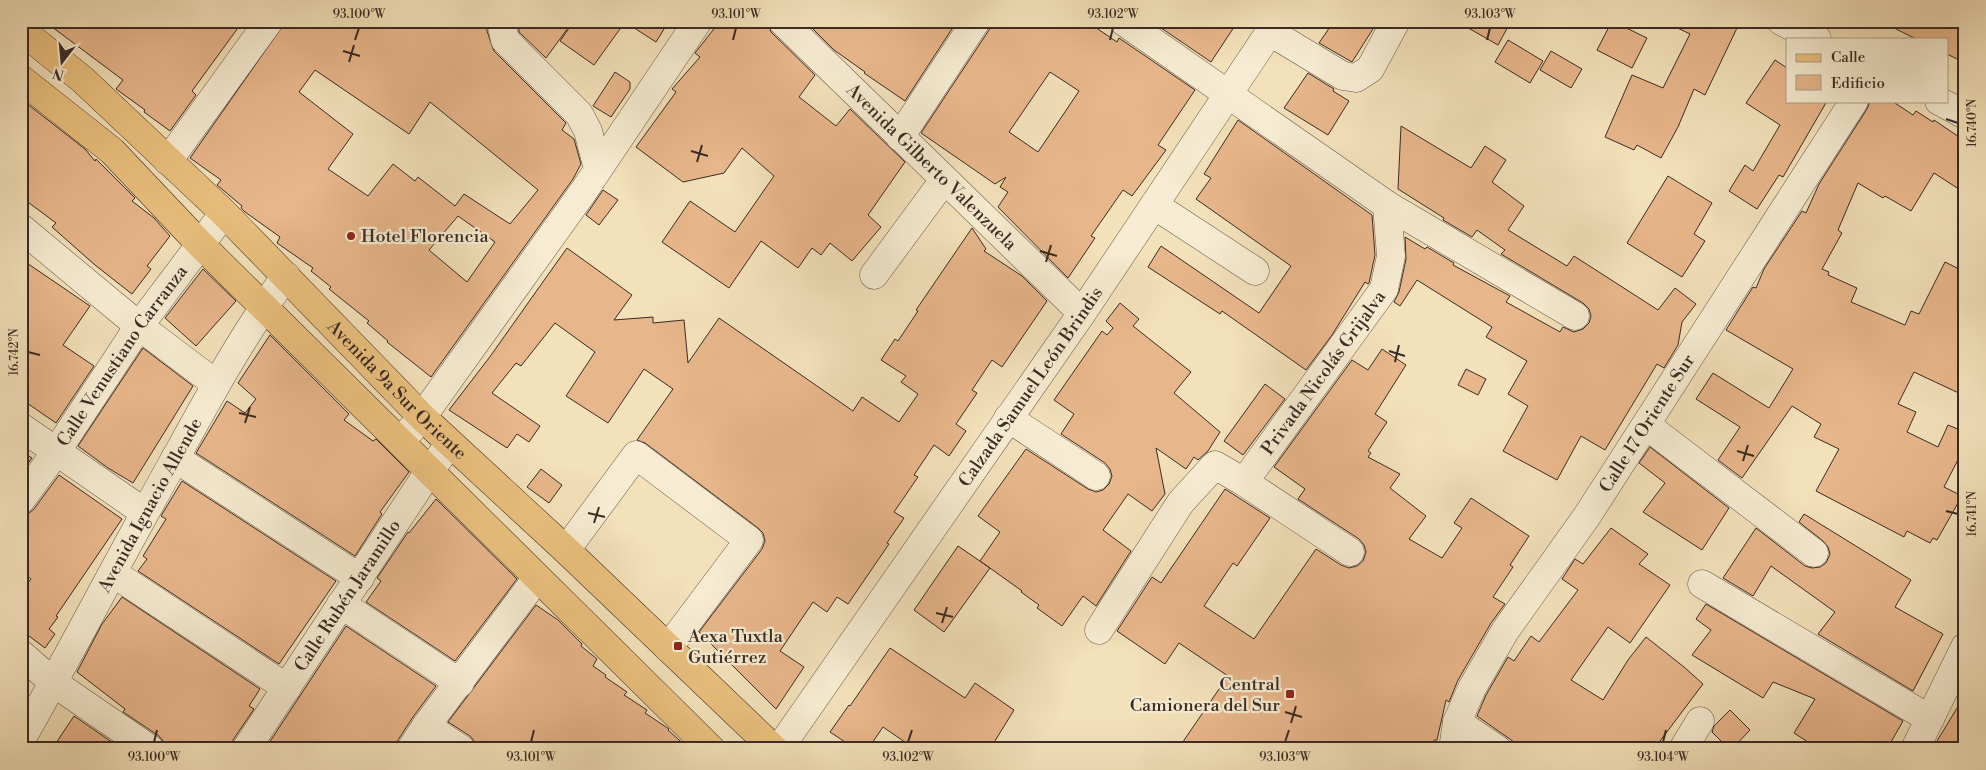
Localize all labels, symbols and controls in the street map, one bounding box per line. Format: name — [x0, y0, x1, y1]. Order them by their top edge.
text: 93.100°W — [333, 7, 386, 22]
text: 93.101°W — [711, 7, 762, 22]
text: 93.102°W — [1087, 7, 1140, 22]
text: 93.103°W — [1464, 7, 1517, 22]
north arrow — [38, 38, 88, 88]
legend — [1786, 38, 1948, 102]
text: Calle — [1831, 48, 1865, 67]
text: N — [51, 63, 66, 84]
text: Edificio — [1831, 74, 1885, 93]
street label: Avenida Gilberto Valenzuela — [841, 78, 1022, 256]
text: 16.740°N — [1965, 99, 1980, 147]
place label: Hotel Florencia — [361, 225, 490, 248]
marker: Hotel Florencia — [345, 230, 357, 242]
street label: Calle Venustiano Carranza — [52, 260, 193, 451]
street label: Calzada Samuel León Brindis — [954, 282, 1108, 492]
street label: Privada Nicolás Grijalva — [1256, 286, 1392, 460]
street label: Avenida 9a Sur Oriente — [322, 315, 472, 465]
text: 16.742°N — [7, 328, 22, 376]
street label: Calle 17 Oriente Sur — [1594, 350, 1700, 497]
street label: Avenida Ignacio Allende — [93, 414, 207, 598]
text: 16.741°N — [1965, 491, 1980, 537]
street label: Calle Rubén Jaramillo — [289, 515, 406, 676]
place label: Aexa Tuxtla Gutiérrez — [687, 625, 784, 669]
marker: Aexa Tuxtla Gutiérrez — [672, 640, 684, 652]
place label: Central Camionera del Sur — [1130, 673, 1281, 717]
marker: Central Camionera del Sur — [1284, 688, 1296, 700]
text: 93.100°W — [128, 750, 181, 765]
text: 93.101°W — [506, 750, 557, 765]
text: 93.102°W — [882, 750, 935, 765]
text: 93.103°W — [1259, 750, 1312, 765]
text: 93.104°W — [1637, 750, 1690, 765]

